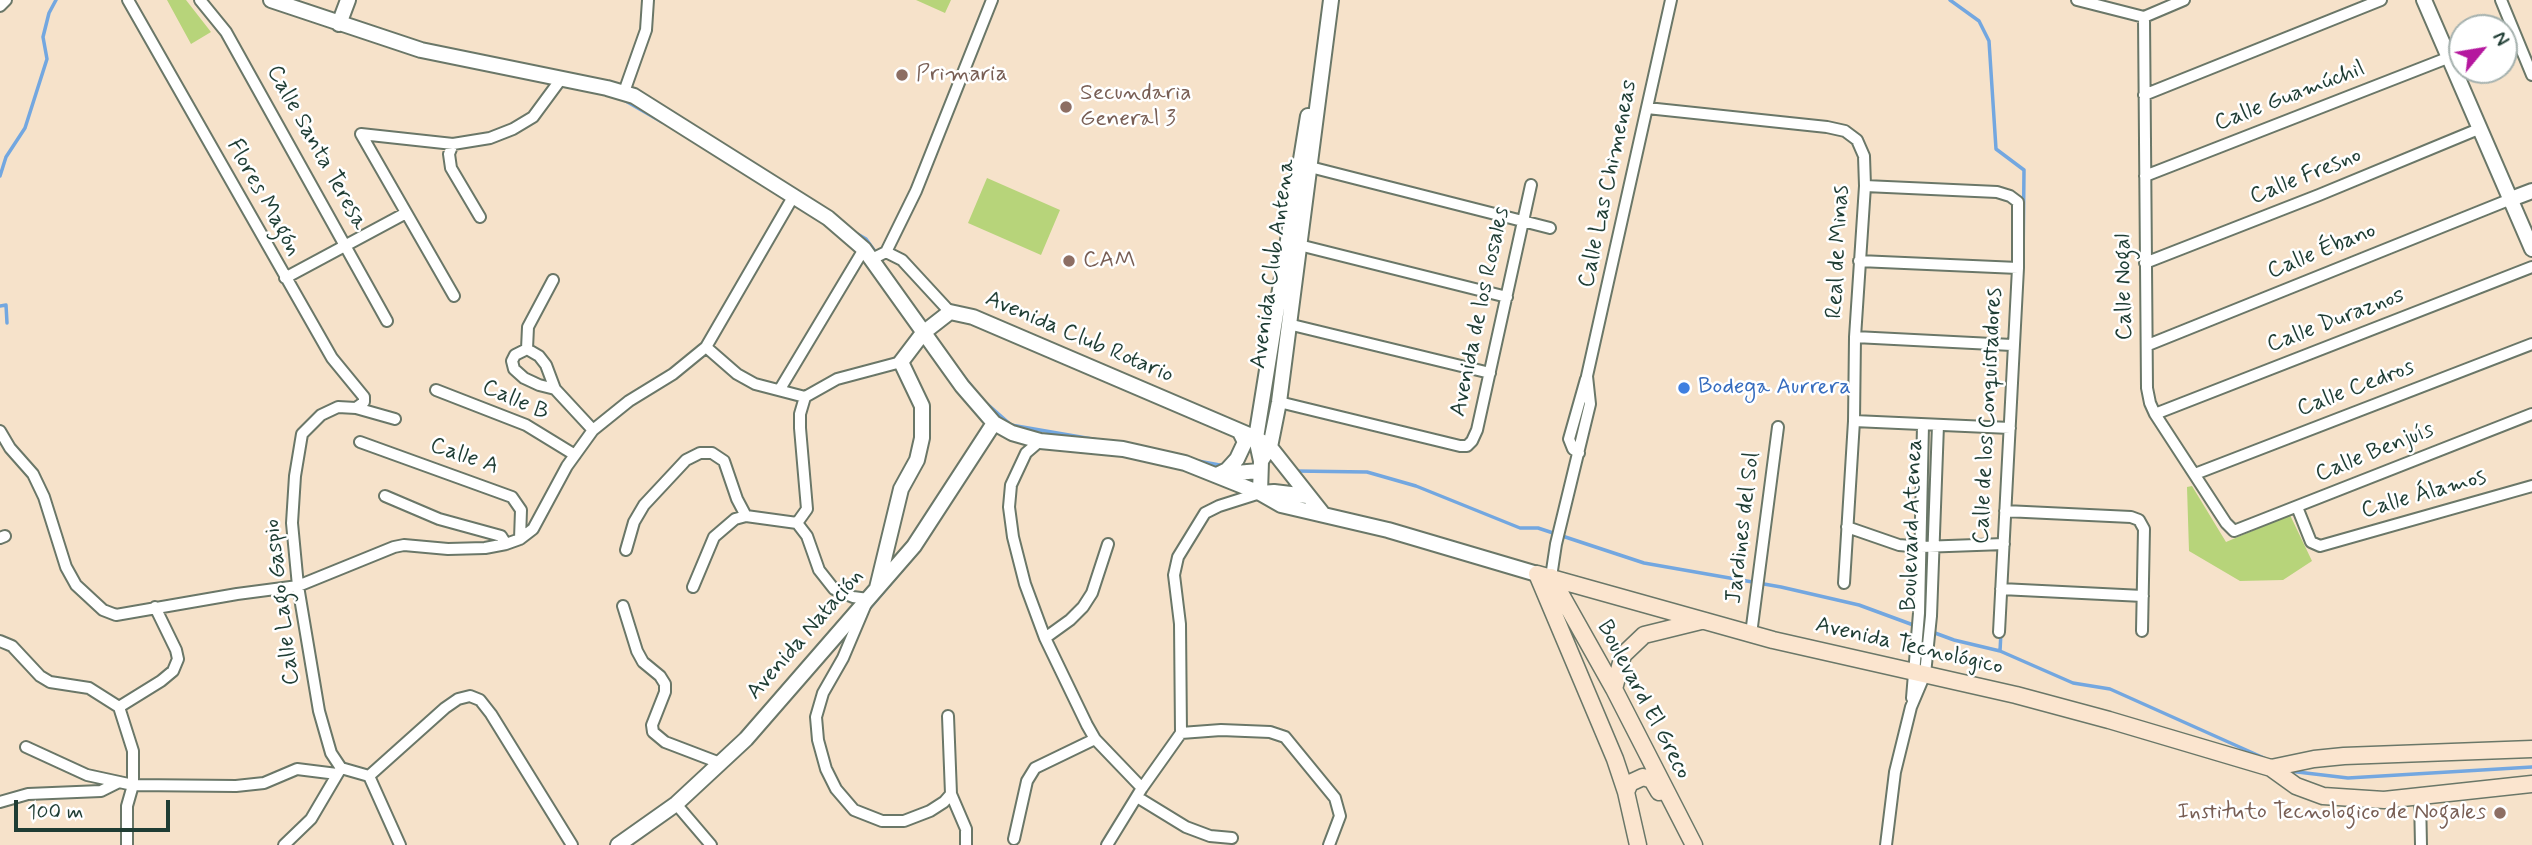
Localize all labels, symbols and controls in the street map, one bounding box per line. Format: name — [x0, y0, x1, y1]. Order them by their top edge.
north arrow — [2448, 14, 2518, 84]
text: N — [2486, 28, 2514, 51]
street label: Calle Guamúchil — [2211, 56, 2369, 138]
street label: Calle Santa Teresa — [259, 61, 373, 235]
place label: Primaria — [916, 61, 1008, 89]
marker: Primaria — [894, 67, 910, 83]
street label: Calle Las Chimeneas — [1574, 78, 1644, 290]
place label: Secundaria General 3 — [1080, 80, 1191, 134]
marker: Secundaria General 3 — [1058, 99, 1074, 115]
street label: Flores Magón — [220, 135, 306, 261]
street label: Calle Fresno — [2246, 142, 2366, 212]
street label: Avenida Club Antena — [1246, 157, 1302, 371]
street label: Real de Minas — [1822, 184, 1856, 320]
street label: Avenida de los Rosales — [1445, 205, 1517, 419]
street label: Calle Ébano — [2264, 218, 2380, 286]
street label: Calle Nogal — [2110, 233, 2140, 341]
place label: CAM — [1083, 247, 1136, 275]
marker: CAM — [1061, 253, 1077, 269]
street label: Calle Duraznos — [2263, 282, 2409, 360]
street label: Avenida Club Rotario — [981, 286, 1177, 390]
street label: Calle de los Conquistadores — [1968, 287, 2010, 545]
street label: Calle Cedros — [2293, 354, 2419, 424]
street label: Calle B — [477, 374, 553, 428]
place label: Bodega Aurrera — [1698, 374, 1851, 402]
marker: Bodega Aurrera — [1676, 380, 1692, 396]
street label: Calle Benjuís — [2312, 417, 2438, 489]
street label: Calle A — [426, 432, 502, 482]
street label: Boulevard Atenea — [1896, 439, 1930, 611]
street label: Jardines del Sol — [1721, 451, 1767, 605]
street label: Calle Álamos — [2358, 464, 2490, 526]
street label: Calle Lago Gaspio — [259, 517, 307, 687]
street label: Avenida Natación — [742, 564, 870, 706]
street label: Avenida Tecnológico — [1812, 612, 2006, 682]
street label: Boulevard El Greco — [1590, 616, 1696, 784]
scale bar — [18, 786, 173, 830]
text: 100 m — [27, 798, 83, 826]
place label: Instituto Tecnologico de Nogales — [2177, 799, 2486, 827]
marker: Instituto Tecnologico de Nogales — [2492, 805, 2508, 821]

